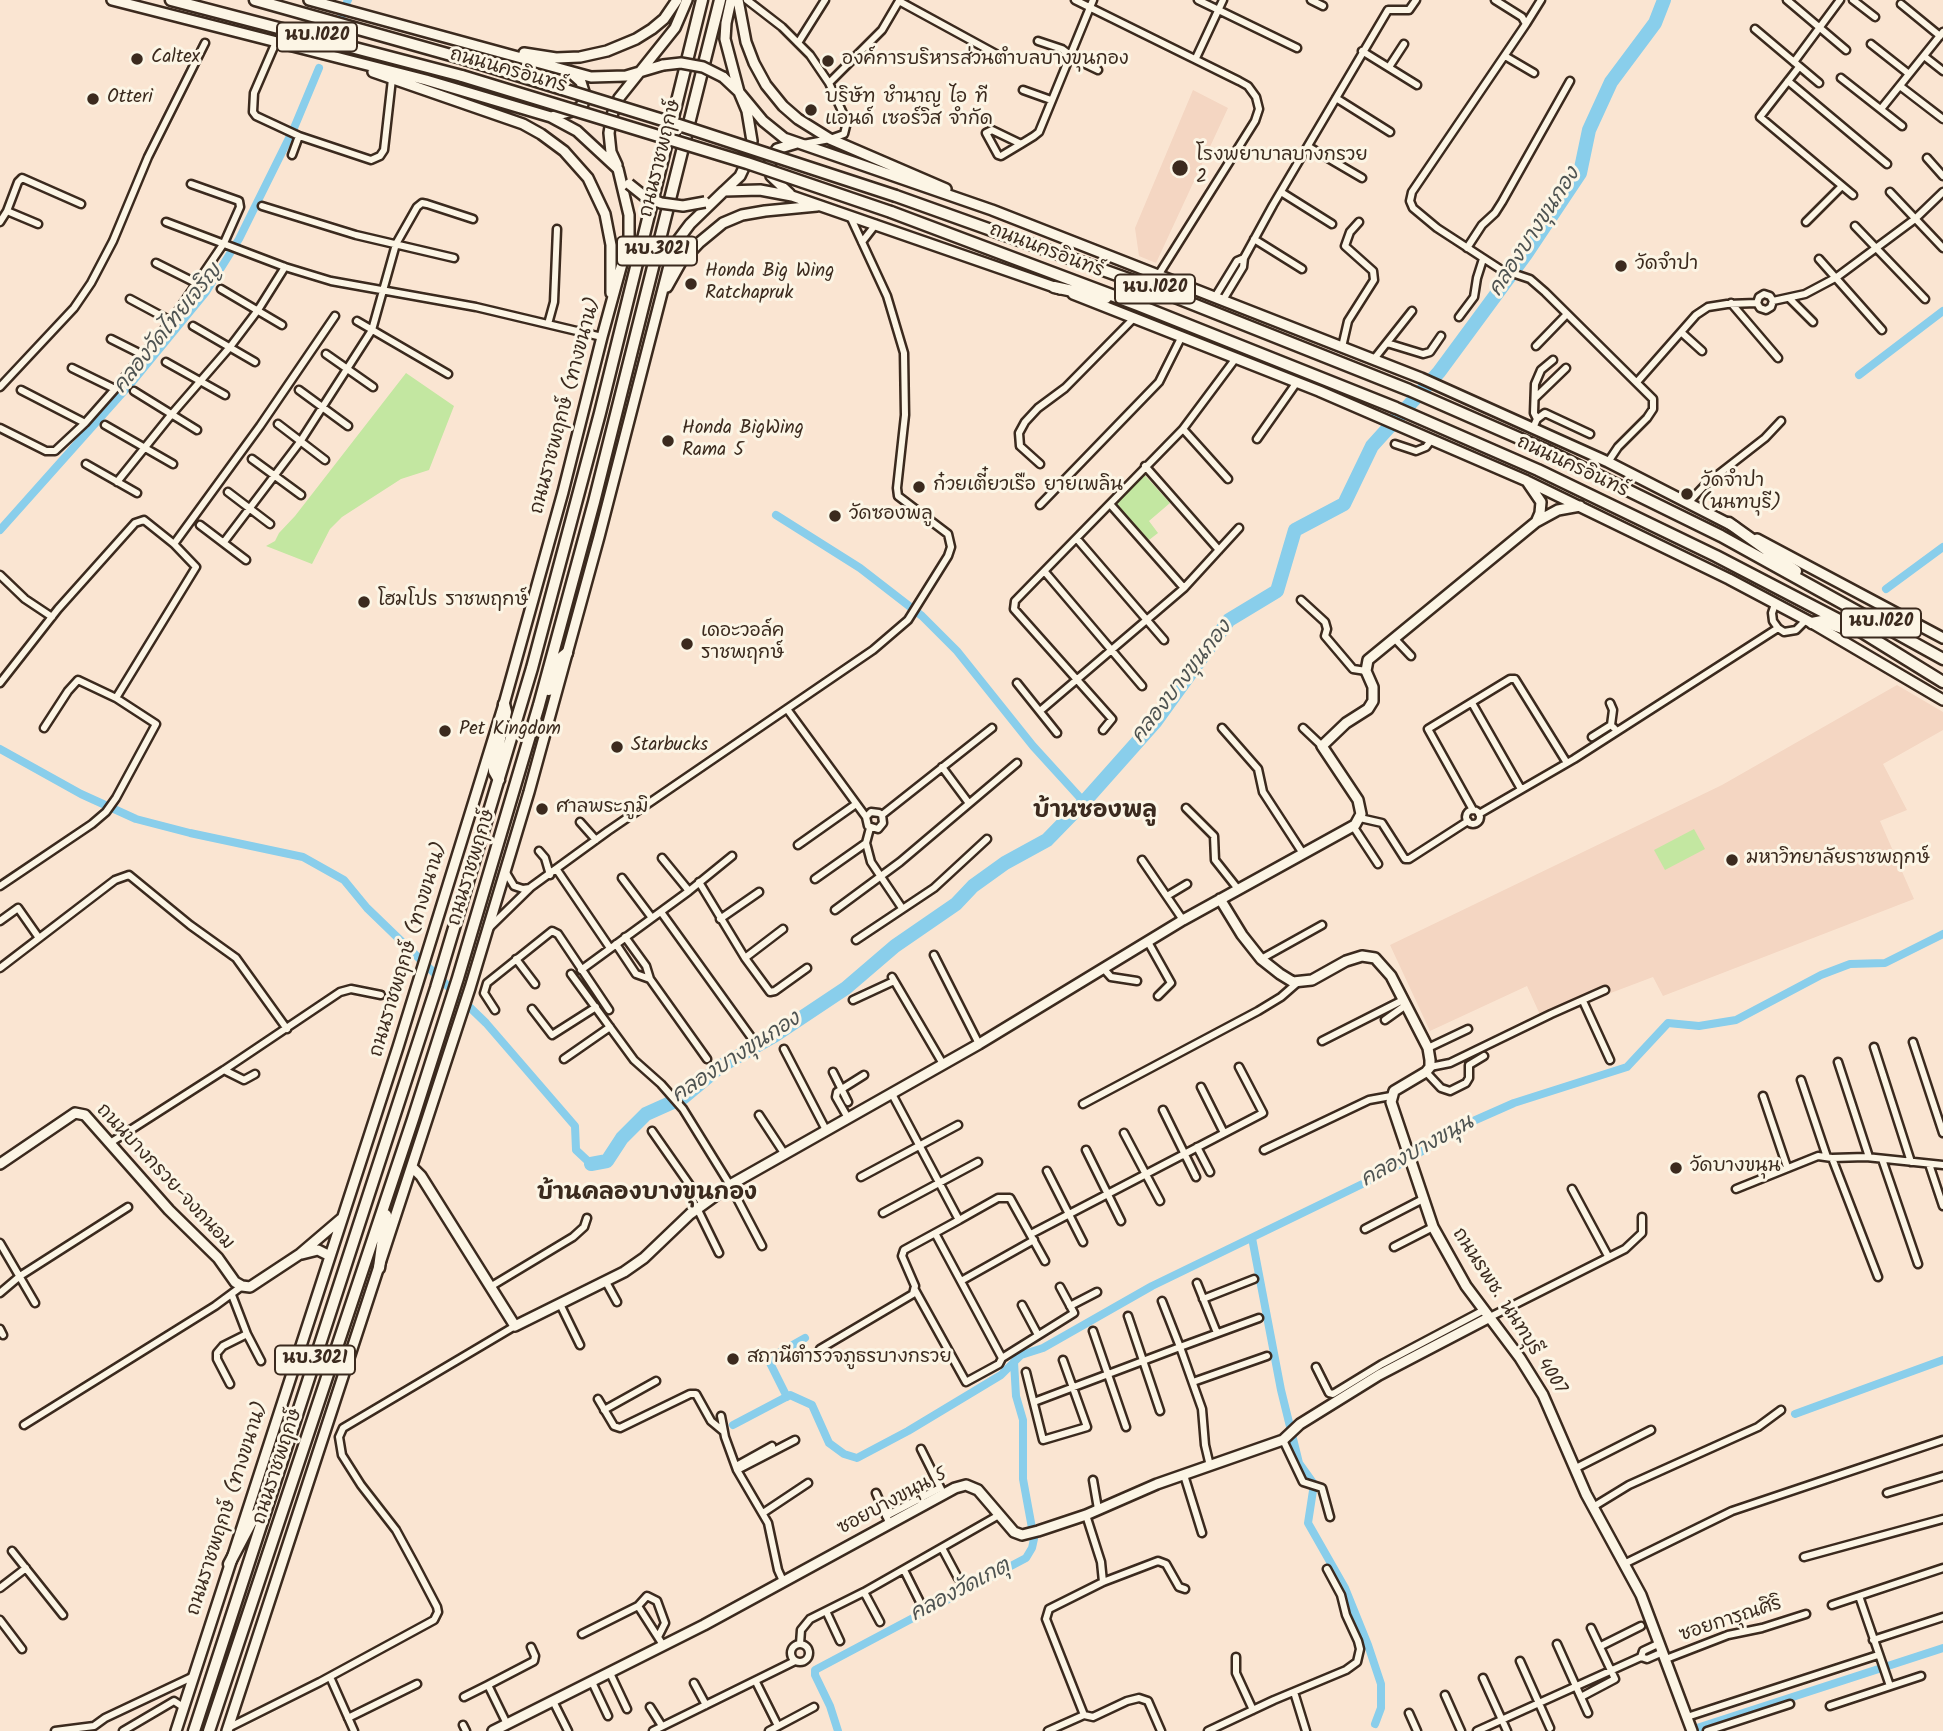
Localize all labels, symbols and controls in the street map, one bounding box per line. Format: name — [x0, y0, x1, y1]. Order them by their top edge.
road number: นบ.1020 — [277, 22, 357, 52]
street label: ถนนนครอินทร์ — [447, 44, 569, 100]
place label: Caltex — [151, 48, 200, 70]
place label: องค์การบริหารส่วนตำบลบางขุนกอง — [842, 50, 1129, 72]
marker: Caltex — [129, 51, 145, 67]
marker: องค์การบริหารส่วนตำบลบางขุนกอง — [820, 53, 836, 69]
place label: Otteri — [107, 88, 153, 110]
place label: บริษัท ชำนาญ ไอ ที แอนด์ เซอร์วิส จำกัด — [825, 88, 993, 132]
marker: Otteri — [85, 91, 101, 107]
street label: ถนนราชพฤกษ์ — [636, 98, 688, 220]
marker: บริษัท ชำนาญ ไอ ที แอนด์ เซอร์วิส จำกัด — [803, 102, 819, 118]
place label: โรงพยาบาลบางกรวย 2 — [1196, 146, 1368, 190]
marker: โรงพยาบาลบางกรวย 2 — [1170, 158, 1190, 178]
water label: คลองบางขุนกอง — [1485, 164, 1587, 302]
street label: ถนนนครอินทร์ — [985, 220, 1107, 284]
road number: นบ.3021 — [617, 236, 697, 265]
place label: วัดจําปา — [1635, 255, 1698, 277]
marker: วัดจําปา — [1613, 258, 1629, 274]
water label: คลองวัดไทยเจริญ — [109, 261, 229, 399]
place label: Honda Big Wing Ratchapruk — [705, 262, 834, 306]
road number: นบ.1020 — [1115, 274, 1195, 304]
marker: Honda Big Wing Ratchapruk — [683, 276, 699, 292]
street label: ถนนราชพฤกษ์ (ทางขนาน) — [527, 295, 607, 517]
place label: Honda BigWing Rama 5 — [682, 419, 804, 463]
street label: ถนนนครอินทร์ — [1512, 432, 1632, 504]
marker: Honda BigWing Rama 5 — [660, 433, 676, 449]
place label: วัดจำปา (นนทบุรี) — [1701, 472, 1781, 516]
place label: ก๋วยเตี๋ยวเรือ ยายเพลิน — [933, 476, 1123, 498]
marker: ก๋วยเตี๋ยวเรือ ยายเพลิน — [911, 479, 927, 495]
marker: วัดจำปา (นนทบุรี) — [1679, 486, 1695, 502]
place label: วัดซองพลู — [849, 505, 933, 527]
marker: วัดซองพลู — [827, 508, 843, 524]
place label: โฮมโปร ราชพฤกษ์ — [378, 591, 528, 613]
marker: โฮมโปร ราชพฤกษ์ — [356, 594, 372, 610]
road number: นบ.1020 — [1841, 608, 1921, 638]
water label: คลองบางขุนกอง — [1127, 617, 1239, 749]
place label: เดอะวอล์ค ราชพฤกษ์ — [701, 622, 784, 666]
marker: เดอะวอล์ค ราชพฤกษ์ — [679, 636, 695, 652]
place label: Pet Kingdom — [459, 720, 561, 742]
marker: Pet Kingdom — [437, 723, 453, 739]
place label: Starbucks — [631, 736, 708, 758]
marker: Starbucks — [609, 739, 625, 755]
place label: ศาลพระภูมิ — [556, 798, 648, 820]
district label: บ้านซองพลู — [1033, 799, 1157, 827]
marker: ศาลพระภูมิ — [534, 801, 550, 817]
street label: ถนนราชพฤกษ์ — [445, 807, 501, 929]
street label: ถนนราชพฤกษ์ (ทางขนาน) — [366, 840, 454, 1060]
place label: มหาวิทยาลัยราชพฤกษ์ — [1746, 849, 1930, 871]
marker: มหาวิทยาลัยราชพฤกษ์ — [1724, 852, 1740, 868]
water label: คลองบางขุนกอง — [668, 1008, 806, 1110]
street label: ถนนบางกรวย-จงถนอม — [90, 1100, 238, 1256]
water label: คลองบางขนุน — [1357, 1112, 1479, 1194]
place label: วัดบางขนุน — [1690, 1157, 1781, 1179]
marker: วัดบางขนุน — [1668, 1160, 1684, 1176]
district label: บ้านคลองบางขุนกอง — [537, 1181, 757, 1209]
street label: ถนนรพช. นนทบุรี 4007 — [1446, 1225, 1570, 1399]
road number: นบ.3021 — [275, 1345, 355, 1374]
place label: สถานีตำรวจภูธรบางกรวย — [747, 1348, 952, 1370]
marker: สถานีตำรวจภูธรบางกรวย — [725, 1351, 741, 1367]
street label: ถนนราชพฤกษ์ (ทางขนาน) — [184, 1399, 274, 1619]
street label: ถนนราชพฤกษ์ — [250, 1406, 308, 1528]
street label: ซอยบางขนุน 5 — [834, 1465, 952, 1541]
water label: คลองวัดเกตุ — [907, 1555, 1015, 1629]
street label: ซอยการุณศิริ — [1677, 1594, 1785, 1648]

